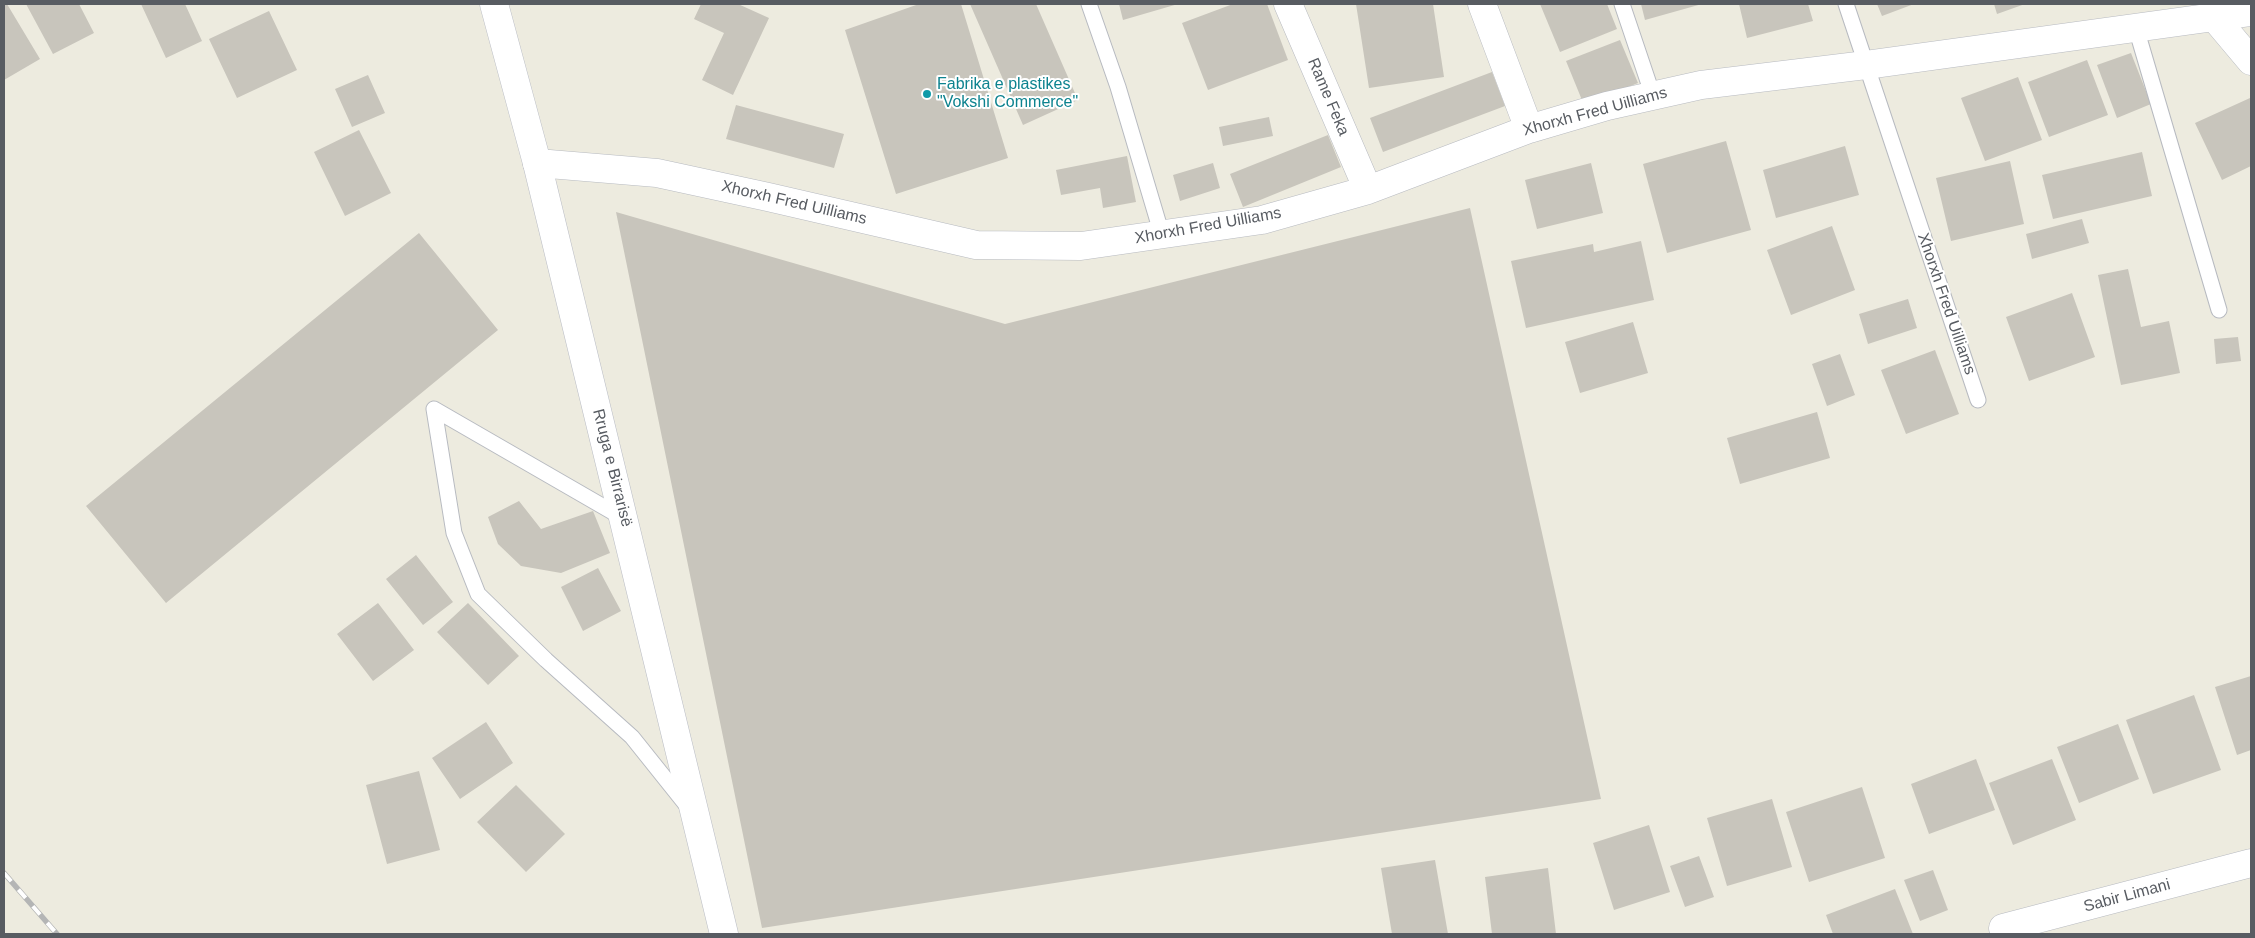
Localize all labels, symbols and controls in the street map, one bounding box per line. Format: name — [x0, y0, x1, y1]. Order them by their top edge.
street label: Rame Feka — [1303, 55, 1353, 139]
place label: Fabrika e plastikes "Vokshi Commerce" — [937, 75, 1078, 113]
street label: Xhorxh Fred Uilliams — [1521, 84, 1669, 140]
marker: Fabrika e plastikes "Vokshi Commerce" — [921, 88, 933, 100]
street label: Xhorxh Fred Uilliams — [720, 177, 868, 229]
street label: Xhorxh Fred Uilliams — [1133, 204, 1283, 248]
street label: Xhorxh Fred Uilliams — [1913, 231, 1979, 377]
street label: Rruga e Birrarisë — [588, 407, 636, 529]
street label: Sabir Limani — [2082, 875, 2172, 917]

